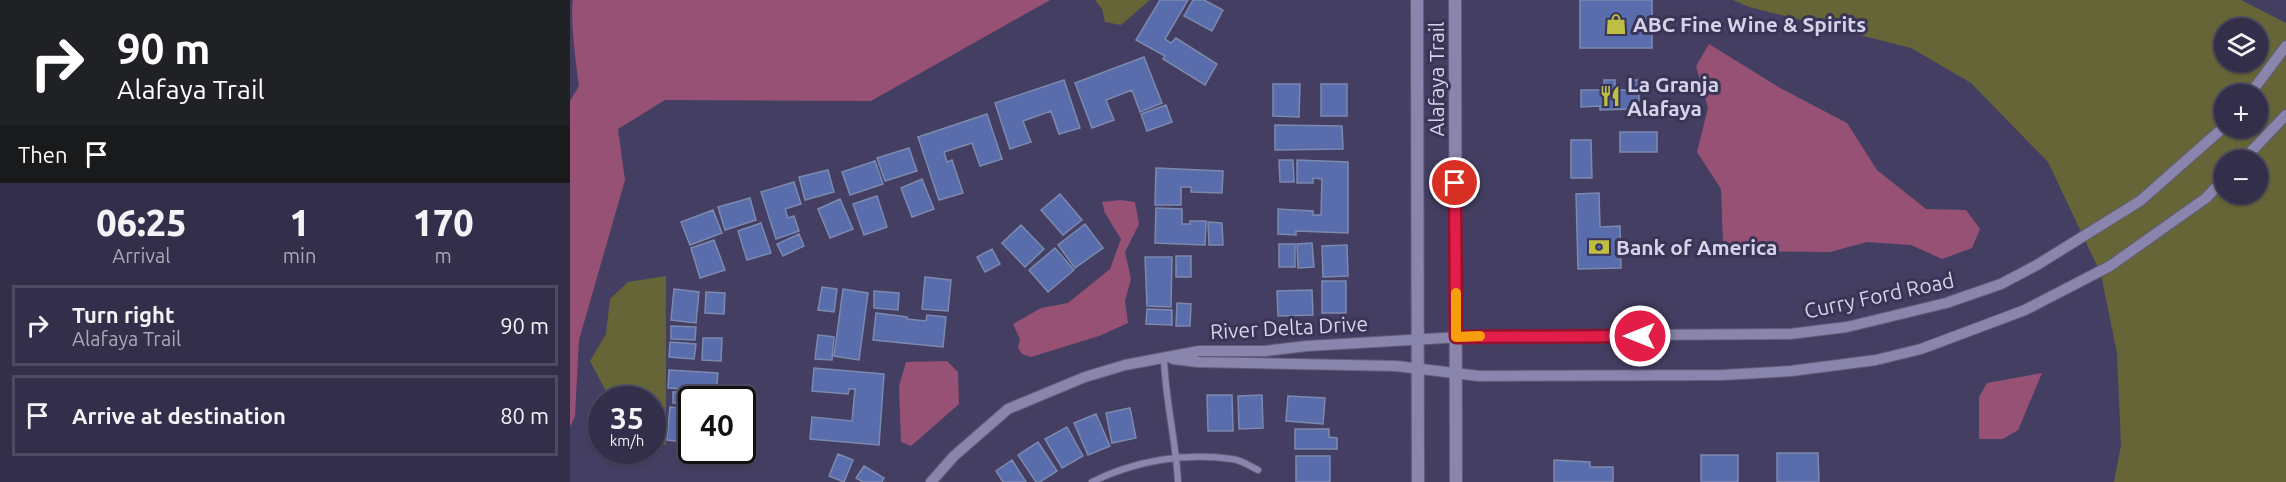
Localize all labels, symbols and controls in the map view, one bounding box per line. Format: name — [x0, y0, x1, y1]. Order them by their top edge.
shop icon: ABC Fine Wine & Spirits — [1604, 12, 1628, 36]
place label: ABC Fine Wine & Spirits — [1633, 12, 1866, 36]
map controls — [2214, 18, 2268, 204]
button: layers — [2214, 18, 2268, 72]
street label: Alafaya Trail — [1424, 22, 1448, 136]
icon: right — [18, 24, 96, 102]
text: 90 m — [117, 25, 211, 72]
place label: La Granja Alafaya — [1627, 72, 1719, 120]
text: Alafaya Trail — [117, 74, 265, 104]
restaurant icon: La Granja Alafaya — [1598, 84, 1622, 108]
button: + — [2214, 84, 2268, 138]
icon: arrive — [80, 138, 113, 171]
text: Then — [18, 142, 68, 167]
button: − — [2214, 150, 2268, 204]
pin — [1429, 157, 1480, 208]
icon: arrive — [1438, 166, 1471, 199]
text: 06:25 — [96, 202, 186, 243]
text: 1 — [289, 202, 310, 243]
text: 170 — [413, 202, 474, 243]
bank icon: Bank of America — [1587, 235, 1611, 259]
place label: Bank of America — [1616, 235, 1777, 259]
text: Arrival — [112, 244, 171, 267]
text: min — [283, 244, 316, 267]
text: m — [435, 244, 452, 267]
street label: Curry Ford Road — [1802, 267, 1956, 323]
text: Turn right — [72, 302, 174, 327]
position arrow — [1608, 304, 1672, 368]
icon: right — [21, 309, 54, 342]
street label: River Delta Drive — [1209, 311, 1369, 343]
text: 90 m — [500, 313, 549, 338]
text: Alafaya Trail — [72, 327, 181, 350]
speed limit sign: 40 — [678, 386, 756, 464]
icon: arrive — [21, 399, 54, 432]
text: 35 — [610, 401, 644, 435]
text: Arrive at destination — [72, 403, 286, 428]
text: 80 m — [500, 403, 549, 428]
text: km/h — [610, 432, 644, 449]

